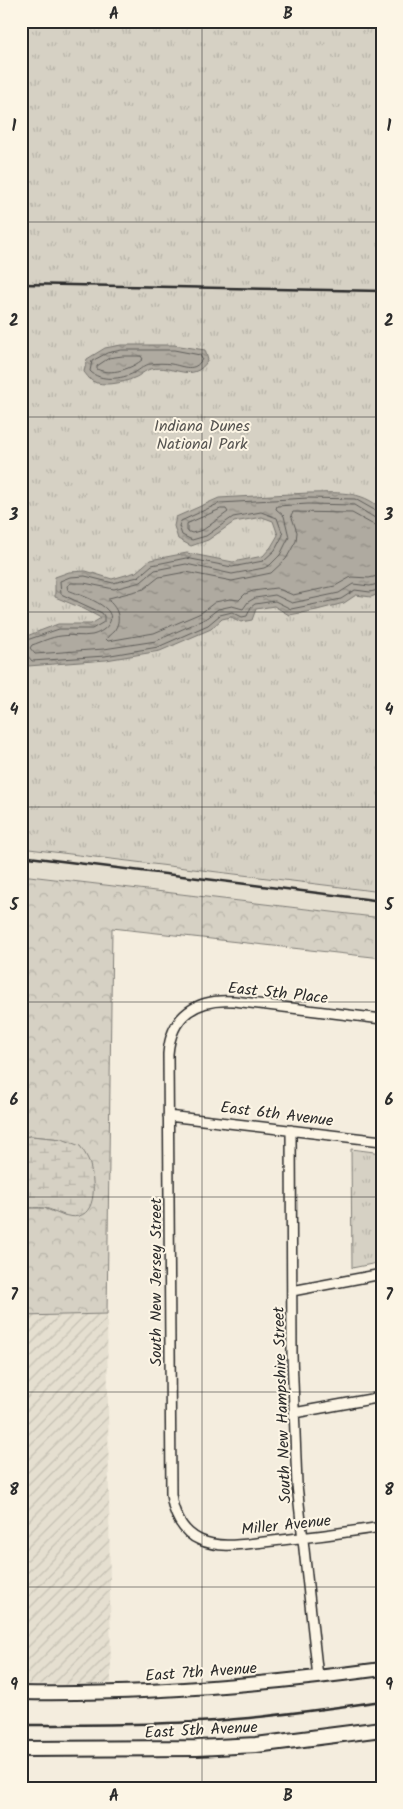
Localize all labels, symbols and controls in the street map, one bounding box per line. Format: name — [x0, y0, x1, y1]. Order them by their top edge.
text: A — [109, 2, 119, 27]
text: B — [283, 2, 293, 27]
text: 1 — [12, 114, 17, 139]
text: 1 — [387, 114, 392, 139]
text: 2 — [9, 309, 19, 334]
text: 2 — [384, 309, 394, 334]
park label: Indiana Dunes National Park — [154, 414, 250, 457]
text: 3 — [9, 503, 19, 528]
text: 3 — [384, 503, 394, 528]
text: 4 — [10, 698, 19, 723]
text: 4 — [385, 698, 394, 723]
text: 5 — [9, 893, 20, 918]
text: 5 — [384, 893, 395, 918]
street label: East 5th Place — [227, 976, 329, 1011]
text: 6 — [10, 1088, 19, 1113]
text: 6 — [385, 1088, 394, 1113]
street label: East 6th Avenue — [219, 1095, 335, 1134]
street label: South New Jersey Street — [144, 1197, 169, 1366]
text: 7 — [10, 1283, 18, 1308]
text: 7 — [385, 1283, 393, 1308]
street label: South New Hampshire Street — [267, 1305, 298, 1504]
text: 8 — [9, 1478, 19, 1503]
text: 8 — [384, 1478, 394, 1503]
street label: Miller Avenue — [240, 1508, 332, 1543]
street label: East 7th Avenue — [144, 1656, 258, 1689]
text: 9 — [10, 1673, 18, 1698]
text: 9 — [385, 1673, 393, 1698]
street label: East 5th Avenue — [144, 1715, 258, 1746]
text: A — [109, 1784, 119, 1809]
text: B — [283, 1784, 293, 1809]

